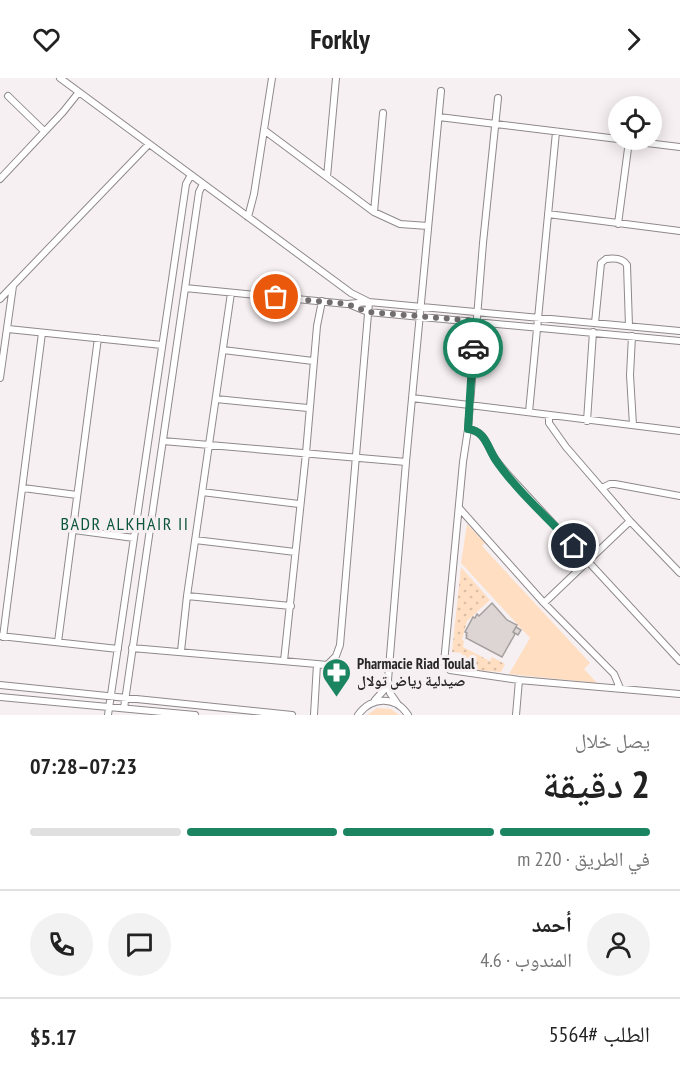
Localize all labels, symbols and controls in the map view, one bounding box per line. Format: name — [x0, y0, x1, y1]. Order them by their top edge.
text: Forkly — [310, 22, 370, 56]
icon: heart — [30, 23, 63, 56]
icon: forward — [617, 23, 650, 56]
map controls — [608, 96, 662, 150]
button: locate — [608, 96, 662, 150]
pin — [250, 271, 301, 322]
icon: bag — [259, 280, 292, 313]
courier — [443, 318, 503, 378]
icon: car — [457, 332, 490, 365]
district label: BADR ALKHAIR II — [61, 512, 189, 535]
pin — [548, 520, 599, 571]
icon: home — [557, 529, 590, 562]
place label: Pharmacie Riad Toulal صيدلية رياض تولال — [357, 654, 475, 690]
pharmacy icon: Pharmacie Riad Toulal صيدلية رياض تولال — [320, 656, 352, 698]
text: يصل خلال — [575, 728, 650, 754]
text: 07:23–07:28 — [30, 752, 137, 780]
text: 2 دقيقة — [542, 758, 650, 809]
text: في الطريق · 220 m — [517, 846, 650, 872]
text: أحمد — [532, 910, 572, 938]
button: phone — [30, 913, 93, 976]
button: chat — [108, 913, 171, 976]
button: person — [587, 913, 650, 976]
text: المندوب · 4.6 — [480, 947, 572, 973]
text: الطلب #5564 — [549, 1020, 650, 1048]
text: $5.17 — [30, 1023, 77, 1051]

